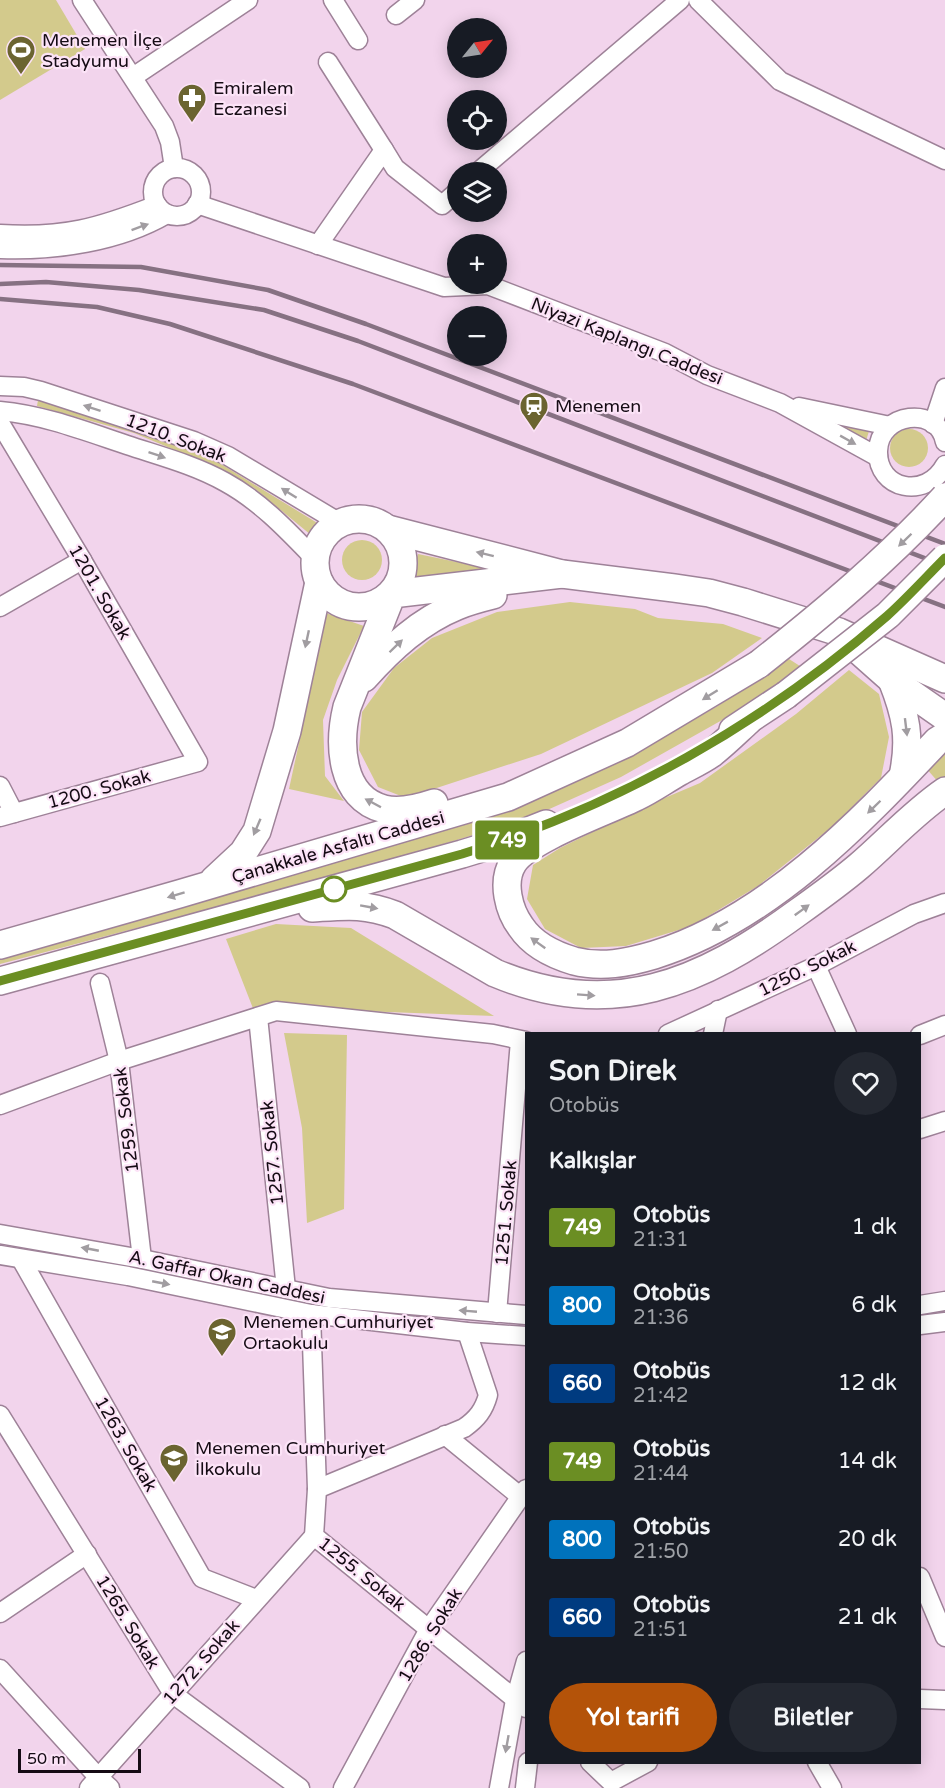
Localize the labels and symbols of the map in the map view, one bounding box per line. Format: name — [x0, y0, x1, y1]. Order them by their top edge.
north arrow — [447, 18, 507, 78]
place label: Menemen İlçe Stadyumu — [42, 29, 162, 72]
sports icon: Menemen İlçe Stadyumu — [5, 34, 37, 76]
place label: Emiralem Eczanesi — [213, 77, 294, 120]
pharmacy icon: Emiralem Eczanesi — [176, 82, 208, 124]
one-way arrow — [131, 222, 149, 232]
street label: Niyazi Kaplangı Caddesi — [528, 292, 726, 390]
station icon: Menemen — [518, 390, 550, 432]
place label: Menemen — [555, 395, 641, 417]
one-way arrow — [83, 402, 101, 412]
street label: 1210. Sokak — [122, 409, 230, 467]
one-way arrow — [839, 435, 856, 445]
one-way arrow — [148, 450, 166, 460]
one-way arrow — [281, 488, 297, 499]
one-way arrow — [897, 533, 912, 547]
street label: 1201. Sokak — [64, 541, 136, 644]
one-way arrow — [476, 549, 494, 558]
one-way arrow — [302, 630, 311, 649]
one-way arrow — [389, 639, 403, 653]
one-way arrow — [702, 689, 718, 700]
one-way arrow — [902, 718, 911, 737]
street label: 1200. Sokak — [45, 765, 153, 813]
one-way arrow — [364, 799, 382, 809]
one-way arrow — [867, 800, 882, 813]
street label: Çanakkale Asfaltı Caddesi — [229, 806, 447, 888]
one-way arrow — [252, 819, 262, 837]
line badge: 749 — [472, 820, 542, 860]
unlabelled marker — [321, 876, 347, 902]
one-way arrow — [166, 891, 184, 900]
one-way arrow — [360, 903, 379, 912]
one-way arrow — [793, 904, 809, 916]
one-way arrow — [711, 921, 728, 931]
street label: 1250. Sokak — [754, 935, 860, 1001]
one-way arrow — [530, 937, 546, 949]
one-way arrow — [577, 990, 596, 999]
street label: 1259. Sokak — [109, 1066, 143, 1174]
street label: 1257. Sokak — [256, 1099, 288, 1206]
street label: 1251. Sokak — [490, 1159, 522, 1267]
one-way arrow — [80, 1244, 99, 1253]
street label: A. Gaffar Okan Caddesi — [127, 1245, 327, 1309]
one-way arrow — [152, 1279, 171, 1288]
one-way arrow — [459, 1306, 478, 1316]
place label: Menemen Cumhuriyet Ortaokulu — [243, 1311, 434, 1354]
school or university icon: Menemen Cumhuriyet Ortaokulu — [206, 1316, 238, 1358]
street label: 1263. Sokak — [90, 1393, 162, 1496]
place label: Menemen Cumhuriyet İlkokulu — [195, 1437, 386, 1480]
school or university icon: Menemen Cumhuriyet İlkokulu — [158, 1442, 190, 1484]
street label: 1255. Sokak — [314, 1532, 410, 1616]
street label: 1265. Sokak — [91, 1571, 165, 1673]
street label: 1286. Sokak — [393, 1584, 467, 1686]
street label: 1272. Sokak — [158, 1615, 244, 1709]
one-way arrow — [502, 1734, 511, 1753]
scale bar — [18, 1746, 141, 1774]

